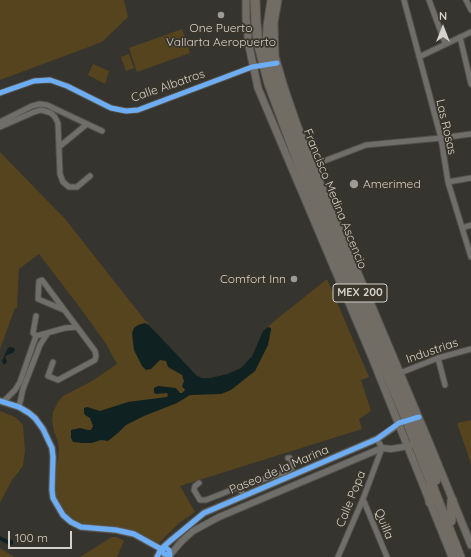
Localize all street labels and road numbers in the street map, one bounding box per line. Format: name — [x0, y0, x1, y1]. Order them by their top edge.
street label: Calle Albatros — [129, 67, 207, 105]
street label: Las Rosas — [433, 98, 459, 156]
street label: Francisco Medina Ascencio — [300, 127, 370, 271]
road number: MEX 200 — [333, 284, 387, 302]
street label: Industrias — [404, 335, 460, 367]
street label: Paseo de la Marina — [227, 443, 331, 497]
street label: Calle Popa — [333, 469, 369, 529]
street label: Quilla — [371, 507, 397, 541]

